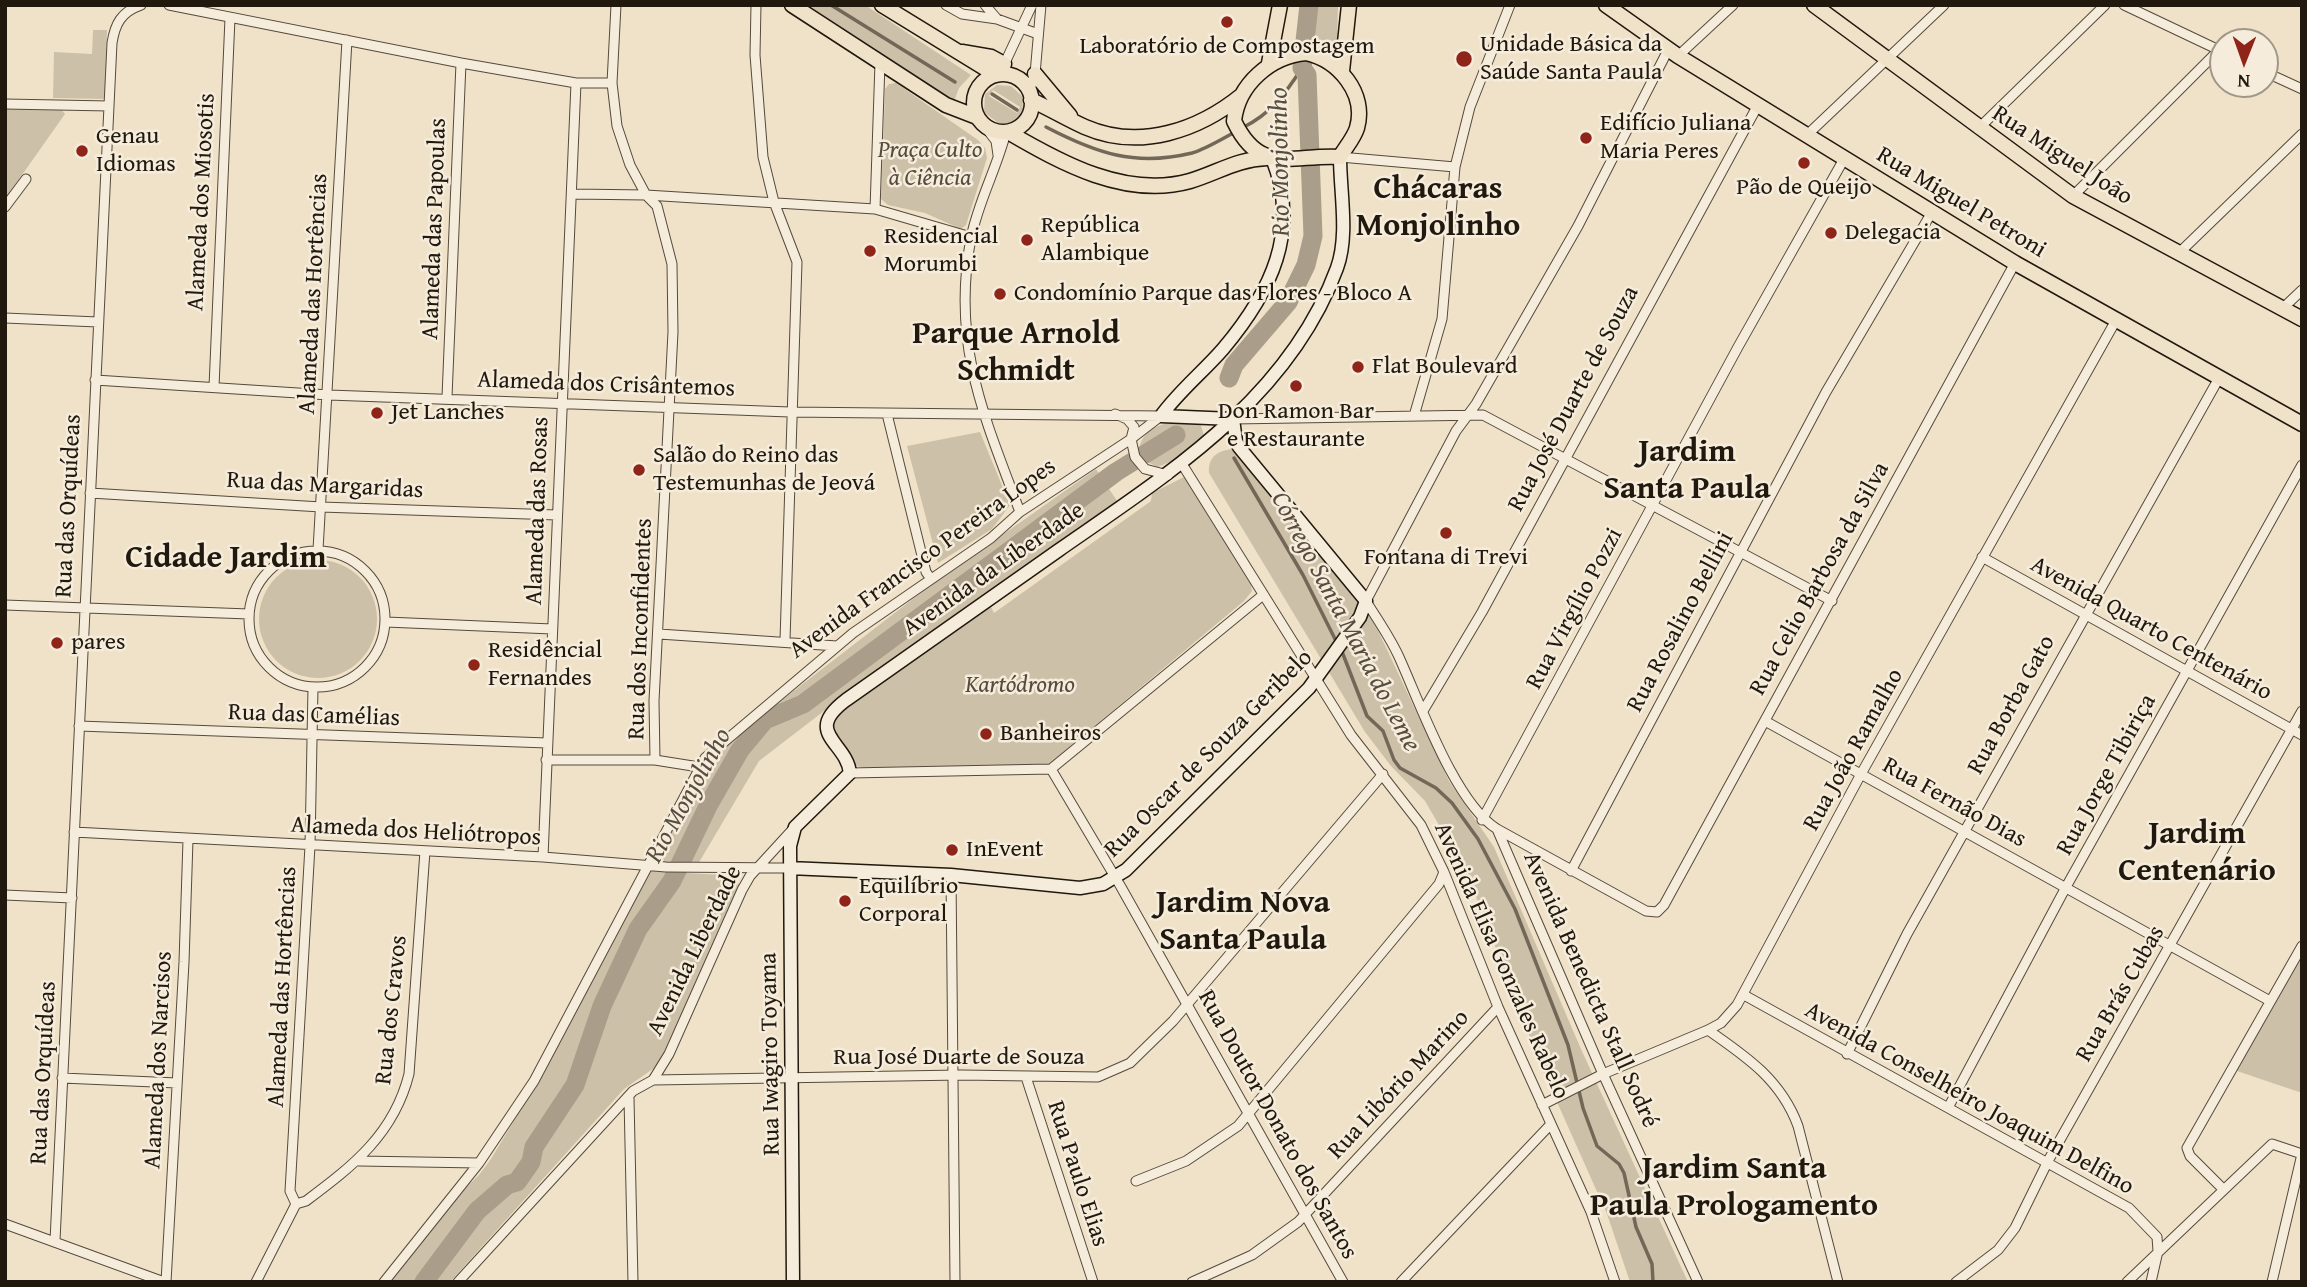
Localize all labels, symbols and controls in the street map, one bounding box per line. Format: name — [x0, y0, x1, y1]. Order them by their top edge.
marker: Laboratório de Compostagem — [1219, 14, 1235, 30]
north arrow — [2209, 28, 2279, 98]
place label: Unidade Básica da Saúde Santa Paula — [1480, 31, 1662, 87]
place label: Laboratório de Compostagem — [1079, 33, 1375, 61]
marker: Unidade Básica da Saúde Santa Paula — [1454, 49, 1474, 69]
text: N — [2237, 68, 2250, 96]
water label: Rio Monjolinho — [1264, 87, 1298, 237]
street label: Alameda dos Miosotis — [182, 92, 222, 312]
street label: Rua Miguel João — [1986, 100, 2138, 212]
place label: Edifício Juliana Maria Peres — [1600, 110, 1751, 166]
street label: Alameda das Papoulas — [417, 118, 453, 340]
place label: Genau Idiomas — [96, 123, 176, 179]
marker: Edifício Juliana Maria Peres — [1578, 130, 1594, 146]
park label: Praça Culto à Ciência — [878, 137, 982, 193]
street label: Rua Miguel Petroni — [1871, 141, 2051, 265]
marker: Genau Idiomas — [74, 143, 90, 159]
marker: Pão de Queijo — [1796, 155, 1812, 171]
district label: Chácaras Monjolinho — [1356, 171, 1520, 246]
street label: Alameda das Hortências — [293, 173, 335, 415]
place label: Pão de Queijo — [1736, 174, 1872, 202]
place label: República Alambique — [1041, 212, 1149, 268]
place label: Delegacia — [1845, 219, 1941, 247]
place label: Residencial Morumbi — [884, 223, 998, 279]
marker: Delegacia — [1823, 225, 1839, 241]
marker: República Alambique — [1019, 232, 1035, 248]
marker: Residencial Morumbi — [862, 243, 878, 259]
place label: Condomínio Parque das Flores - Bloco A — [1014, 280, 1412, 308]
street label: Rua José Duarte de Souza — [1502, 281, 1646, 517]
marker: Condomínio Parque das Flores - Bloco A — [992, 286, 1008, 302]
district label: Parque Arnold Schmidt — [912, 316, 1120, 391]
place label: Flat Boulevard — [1372, 353, 1518, 381]
marker: Flat Boulevard — [1350, 359, 1366, 375]
street label: Alameda dos Crisântemos — [477, 366, 735, 404]
marker: Don Ramon Bar e Restaurante — [1288, 378, 1304, 394]
place label: Don Ramon Bar e Restaurante — [1218, 398, 1374, 454]
place label: Jet Lanches — [391, 399, 505, 427]
marker: Jet Lanches — [369, 405, 385, 421]
street label: Rua das Orquídeas — [50, 413, 88, 599]
street label: Alameda das Rosas — [520, 416, 556, 606]
district label: Jardim Santa Paula — [1603, 434, 1771, 509]
place label: Salão do Reino das Testemunhas de Jeová — [653, 442, 875, 498]
street label: Avenida Francisco Pereira Lopes — [784, 453, 1062, 665]
street label: Rua Celio Barbosa da Silva — [1744, 458, 1896, 700]
marker: Salão do Reino das Testemunhas de Jeová — [631, 462, 647, 478]
street label: Rua das Margaridas — [226, 466, 424, 506]
water label: Córrego Santa Maria do Leme — [1263, 487, 1427, 757]
street label: Avenida da Liberdade — [898, 497, 1090, 643]
street label: Rua dos Inconfidentes — [623, 518, 659, 740]
street label: Rua Virgílio Pozzi — [1520, 524, 1630, 694]
marker: Fontana di Trevi — [1438, 525, 1454, 541]
street label: Rua Rosalino Bellini — [1621, 527, 1741, 717]
district label: Cidade Jardim — [125, 540, 327, 578]
place label: Fontana di Trevi — [1364, 544, 1528, 572]
street label: Avenida Quarto Centenário — [2025, 551, 2277, 707]
place label: pares — [71, 629, 126, 657]
street label: Rua Borba Gato — [1962, 630, 2062, 780]
marker: pares — [49, 635, 65, 651]
place label: Residêncial Fernandes — [488, 637, 602, 693]
street label: Rua Oscar de Souza Geribelo — [1099, 644, 1319, 864]
marker: Residêncial Fernandes — [466, 657, 482, 673]
street label: Rua João Ramalho — [1798, 664, 1910, 836]
park label: Kartódromo — [965, 672, 1075, 700]
street label: Rua Jorge Tibiriça — [2051, 689, 2163, 861]
street label: Rua das Camélias — [228, 699, 400, 733]
place label: Banheiros — [1000, 720, 1101, 748]
water label: Rio Monjolinho — [639, 723, 739, 869]
marker: Banheiros — [978, 726, 994, 742]
street label: Rua Fernão Dias — [1877, 752, 2031, 854]
street label: Alameda dos Heliótropos — [290, 811, 542, 853]
district label: Jardim Centenário — [2118, 816, 2276, 891]
street label: Avenida Elisa Gonzales Rabelo — [1427, 818, 1575, 1104]
place label: InEvent — [966, 836, 1044, 864]
marker: InEvent — [944, 842, 960, 858]
street label: Avenida Benedicta Stall Sodré — [1516, 848, 1664, 1132]
street label: Avenida Liberdade — [641, 861, 749, 1041]
street label: Alameda das Hortências — [262, 866, 304, 1108]
place label: Equilíbrio Corporal — [859, 873, 958, 929]
district label: Jardim Nova Santa Paula — [1156, 885, 1330, 960]
marker: Equilíbrio Corporal — [837, 893, 853, 909]
street label: Rua Brás Cubas — [2070, 921, 2172, 1067]
street label: Rua dos Cravos — [370, 934, 414, 1086]
street label: Alameda dos Narcisos — [139, 950, 179, 1170]
street label: Rua Iwagiro Toyama — [755, 952, 787, 1156]
street label: Rua das Orquídeas — [25, 980, 63, 1166]
street label: Rua Doutor Donato dos Santos — [1191, 985, 1363, 1265]
street label: Avenida Conselheiro Joaquim Delfino — [1799, 996, 2139, 1202]
street label: Rua Libório Marino — [1322, 1004, 1476, 1166]
street label: Rua José Duarte de Souza — [833, 1044, 1085, 1072]
street label: Rua Paulo Elias — [1040, 1098, 1114, 1250]
district label: Jardim Santa Paula Prologamento — [1590, 1151, 1878, 1226]

